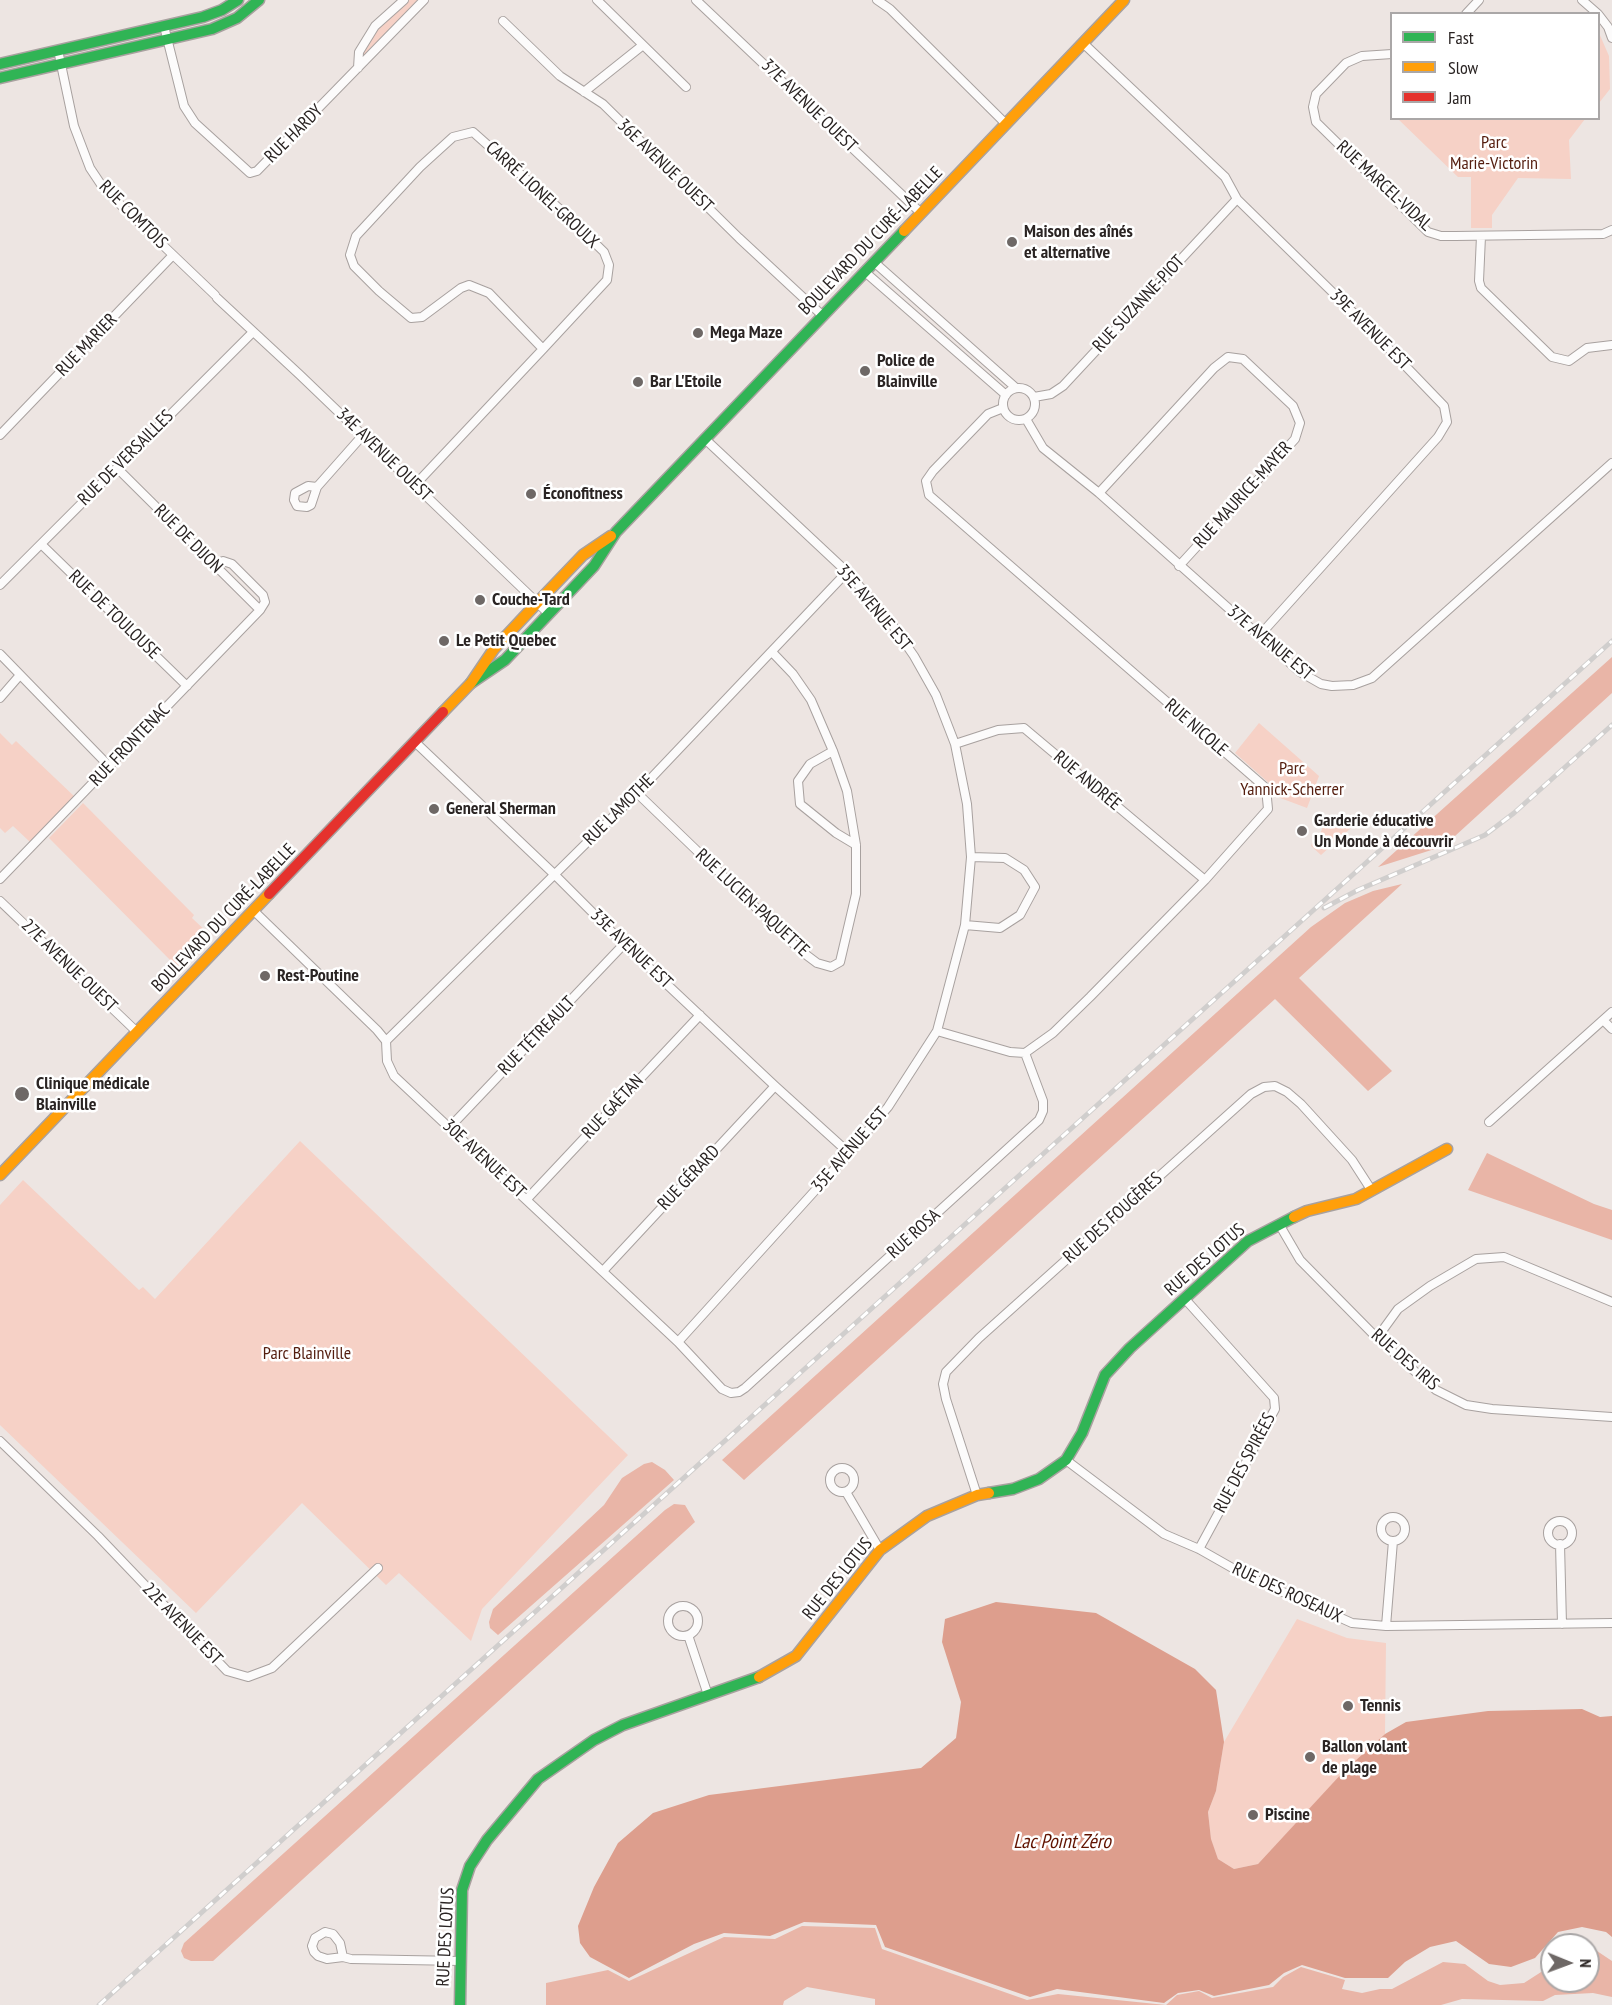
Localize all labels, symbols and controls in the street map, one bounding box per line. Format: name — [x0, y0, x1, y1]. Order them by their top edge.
legend — [1390, 12, 1600, 120]
text: Fast — [1448, 26, 1474, 49]
street label: 37E AVENUE OUEST — [757, 55, 861, 157]
text: Slow — [1448, 56, 1478, 79]
text: Jam — [1448, 86, 1471, 109]
street label: RUE HARDY — [260, 100, 328, 168]
street label: 36E AVENUE OUEST — [613, 115, 717, 217]
park label: Parc Marie-Victorin — [1450, 132, 1538, 174]
street label: RUE MARCEL-VIDAL — [1332, 136, 1436, 236]
street label: CARRÉ LIONEL-GROULX — [481, 137, 603, 253]
street label: BOULEVARD DU CURÉ-LABELLE — [795, 162, 947, 320]
street label: RUE COMTOIS — [94, 176, 172, 254]
place label: Maison des aînés et alternative — [1024, 221, 1133, 264]
marker: Maison des aînés et alternative — [1005, 235, 1019, 249]
street label: RUE SUZANNE-PIOT — [1089, 251, 1189, 357]
street label: 39E AVENUE EST — [1325, 285, 1415, 375]
street label: RUE MARIER — [52, 309, 122, 381]
place label: Mega Maze — [710, 322, 783, 344]
marker: Mega Maze — [691, 326, 705, 340]
place label: Police de Blainville — [877, 350, 937, 392]
marker: Police de Blainville — [858, 364, 872, 378]
place label: Bar L'Etoile — [650, 371, 722, 393]
marker: Bar L'Etoile — [631, 375, 645, 389]
street label: 34E AVENUE OUEST — [332, 404, 436, 506]
street label: RUE DE VERSAILLES — [74, 406, 178, 510]
street label: RUE MAURICE-MAYER — [1189, 437, 1297, 553]
place label: Éconofitness — [543, 483, 623, 505]
marker: Éconofitness — [524, 487, 538, 501]
street label: RUE DE DIJON — [149, 500, 227, 578]
street label: 35E AVENUE EST — [832, 561, 916, 655]
street label: RUE DE TOULOUSE — [64, 566, 164, 664]
place label: Couche-Tard — [492, 589, 570, 611]
marker: Couche-Tard — [473, 593, 487, 607]
street label: 37E AVENUE EST — [1223, 601, 1317, 685]
place label: Le Petit Quebec — [456, 630, 556, 652]
marker: Le Petit Quebec — [437, 634, 451, 648]
street label: RUE NICOLE — [1160, 695, 1232, 761]
street label: RUE FRONTENAC — [85, 699, 175, 791]
street label: RUE ANDRÉE — [1049, 747, 1125, 815]
park label: Parc Yannick-Scherrer — [1240, 758, 1344, 800]
street label: RUE LAMOTHE — [579, 770, 659, 850]
place label: General Sherman — [446, 798, 556, 820]
marker: General Sherman — [427, 802, 441, 816]
place label: Garderie éducative Un Monde à découvrir — [1314, 810, 1453, 852]
marker: Garderie éducative Un Monde à découvrir — [1295, 824, 1309, 838]
street label: BOULEVARD DU CURÉ-LABELLE — [148, 839, 300, 997]
street label: RUE LUCIEN-PAQUETTE — [691, 845, 813, 961]
street label: 33E AVENUE EST — [585, 905, 677, 993]
street label: 27E AVENUE OUEST — [17, 915, 121, 1017]
place label: Rest-Poutine — [277, 965, 359, 987]
marker: Rest-Poutine — [258, 969, 272, 983]
street label: RUE TÉTREAULT — [494, 992, 580, 1080]
street label: RUE GAÉTAN — [578, 1070, 648, 1144]
place label: Clinique médicale Blainville — [36, 1073, 150, 1116]
marker: Clinique médicale Blainville — [13, 1085, 31, 1103]
street label: 35E AVENUE EST — [807, 1103, 893, 1197]
street label: 30E AVENUE EST — [438, 1115, 530, 1203]
street label: RUE GÉRARD — [653, 1141, 725, 1215]
street label: RUE DES FOUGÈRES — [1059, 1168, 1167, 1268]
street label: RUE ROSA — [883, 1205, 945, 1263]
street label: RUE DES LOTUS — [1161, 1219, 1249, 1301]
street label: RUE DES IRIS — [1367, 1325, 1443, 1395]
park label: Parc Blainville — [263, 1343, 351, 1365]
street label: RUE DES SPIRÉES — [1210, 1409, 1280, 1517]
street label: RUE DES LOTUS — [798, 1534, 878, 1624]
street label: RUE DES ROSEAUX — [1229, 1558, 1345, 1628]
street label: 22E AVENUE EST — [138, 1578, 226, 1670]
place label: Tennis — [1360, 1695, 1401, 1717]
marker: Tennis — [1341, 1699, 1355, 1713]
place label: Ballon volant de plage — [1322, 1736, 1407, 1778]
marker: Ballon volant de plage — [1303, 1750, 1317, 1764]
place label: Piscine — [1265, 1804, 1310, 1826]
marker: Piscine — [1246, 1808, 1260, 1822]
water label: Lac Point Zéro — [1013, 1830, 1111, 1854]
street label: RUE DES LOTUS — [433, 1887, 459, 1987]
north arrow — [1540, 1933, 1600, 1993]
text: N — [1576, 1959, 1596, 1968]

